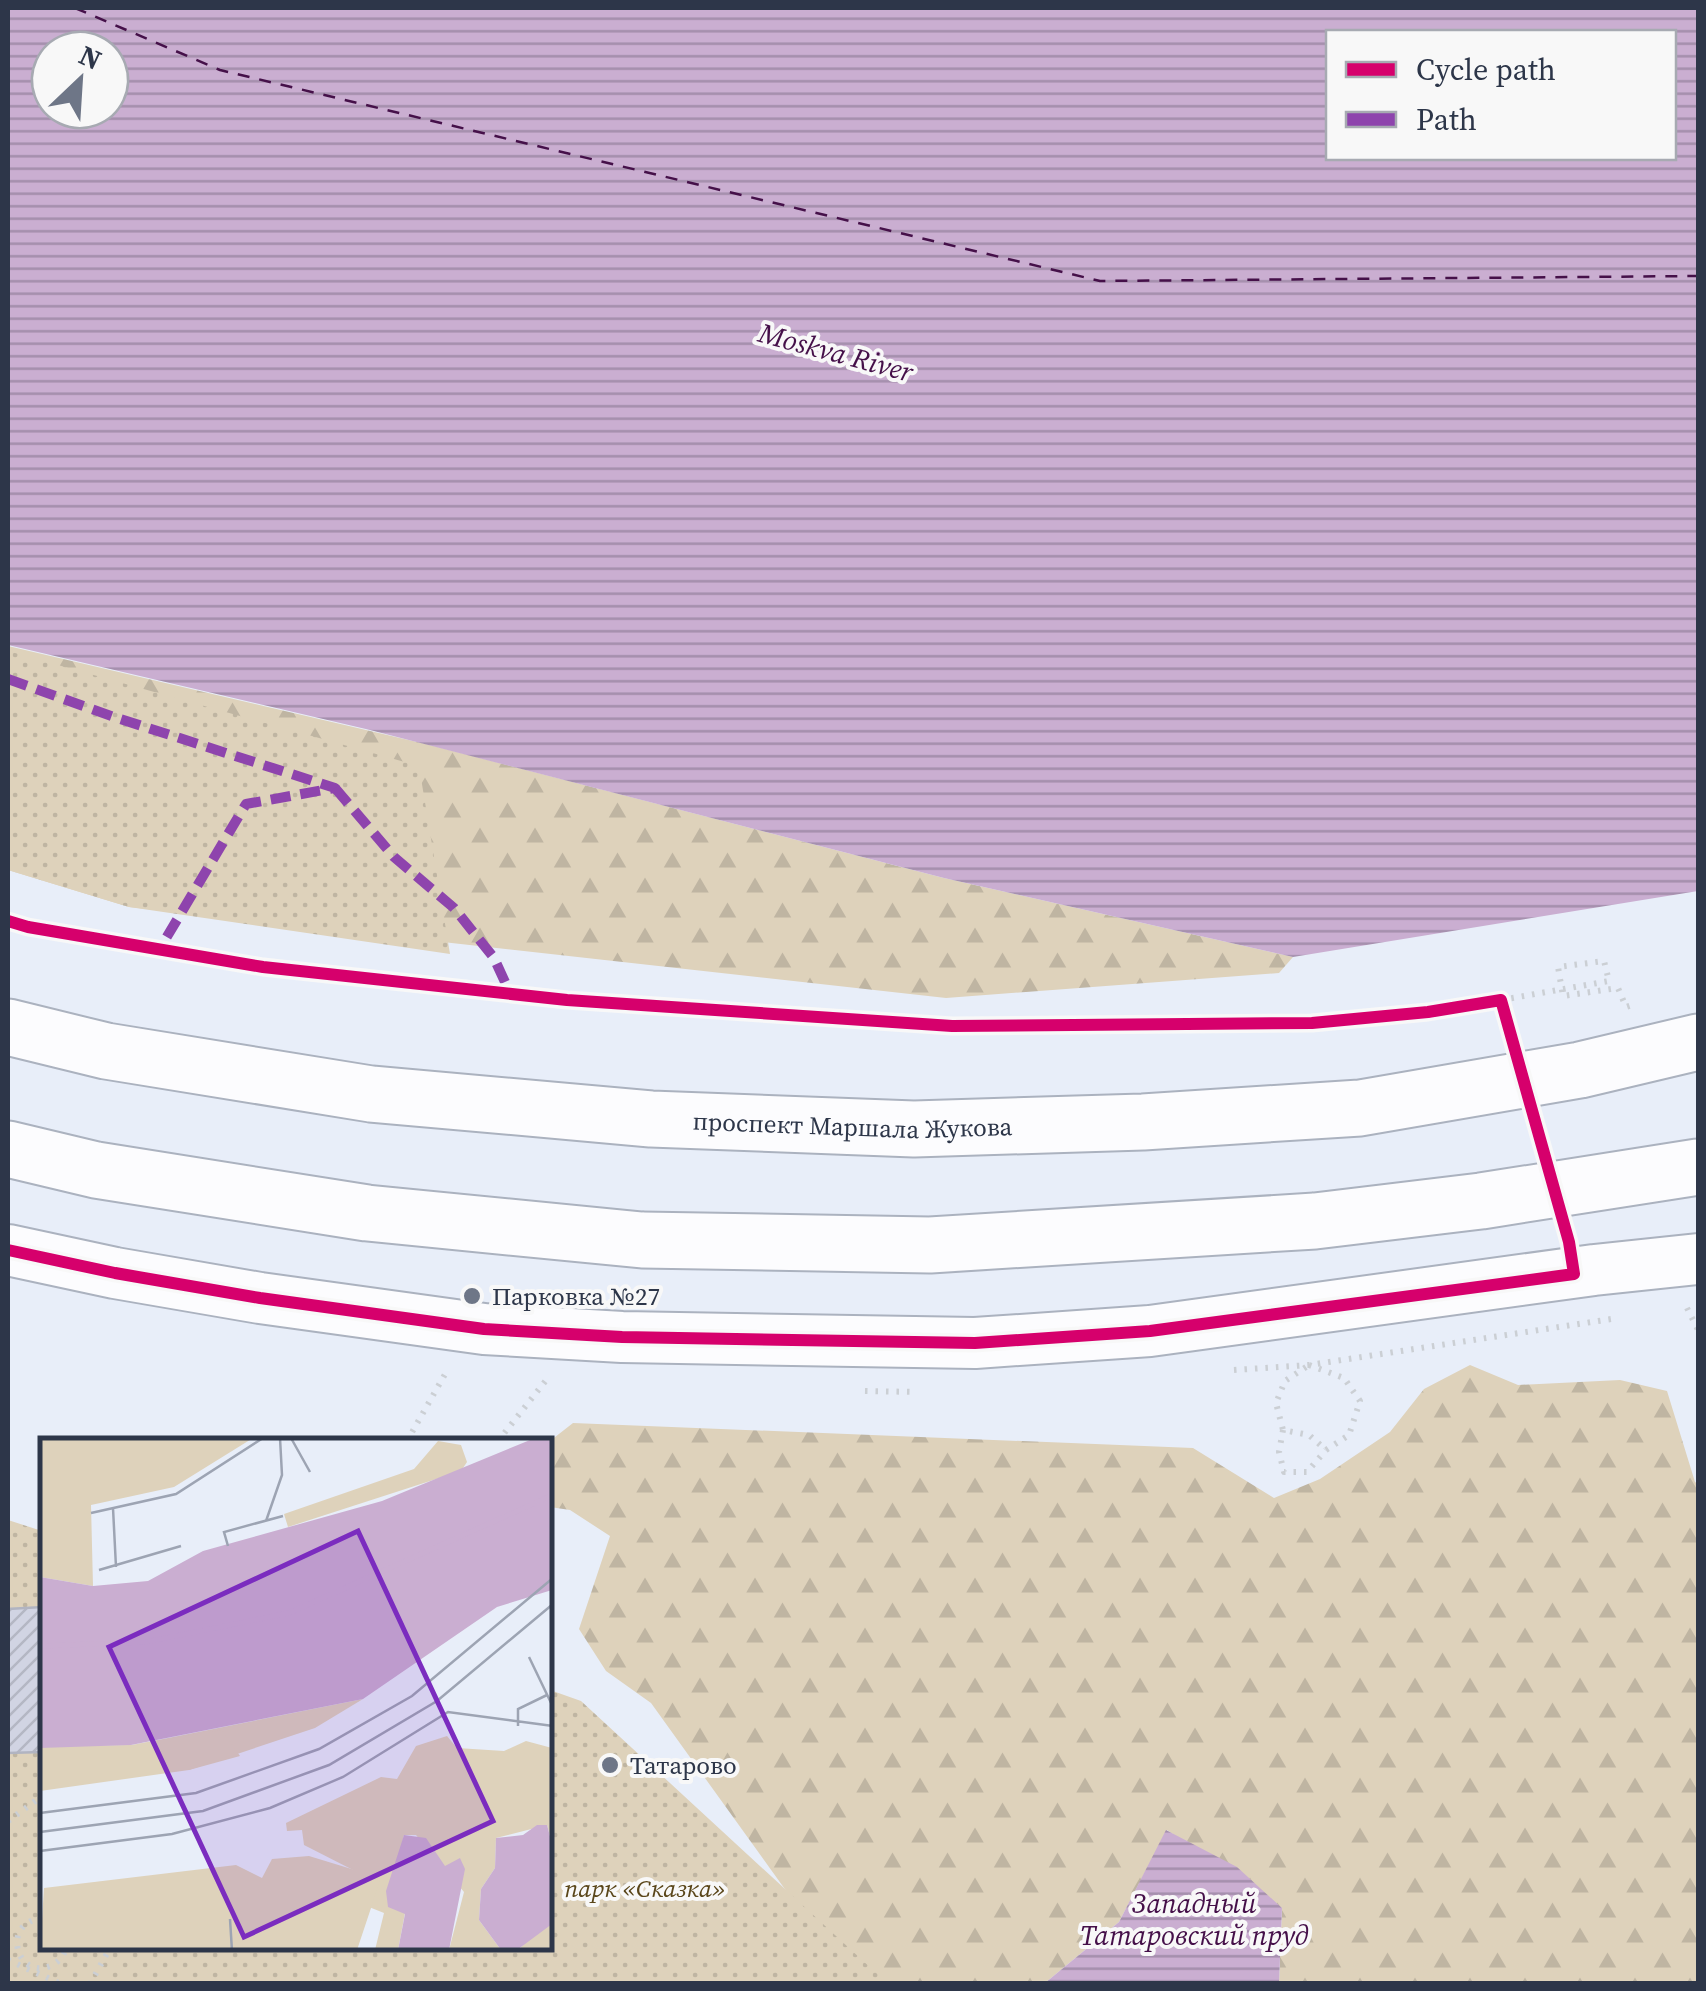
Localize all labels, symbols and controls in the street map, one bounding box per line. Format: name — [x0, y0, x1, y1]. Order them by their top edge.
north arrow — [30, 30, 130, 130]
legend — [1326, 30, 1676, 160]
text: N — [73, 36, 108, 79]
text: Cycle path — [1416, 49, 1556, 90]
text: Path — [1416, 99, 1477, 140]
water label: Moskva River — [754, 313, 918, 391]
street label: проспект Маршала Жукова — [692, 1104, 1013, 1146]
place label: Парковка №27 — [492, 1279, 660, 1313]
marker: Парковка №27 — [461, 1285, 483, 1307]
inset map — [40, 1438, 552, 1951]
place label: Татарово — [630, 1748, 737, 1782]
marker: Татарово — [599, 1754, 621, 1776]
park label: парк «Сказка» — [564, 1871, 726, 1905]
water label: Западный Татаровский пруд — [1080, 1884, 1309, 1954]

